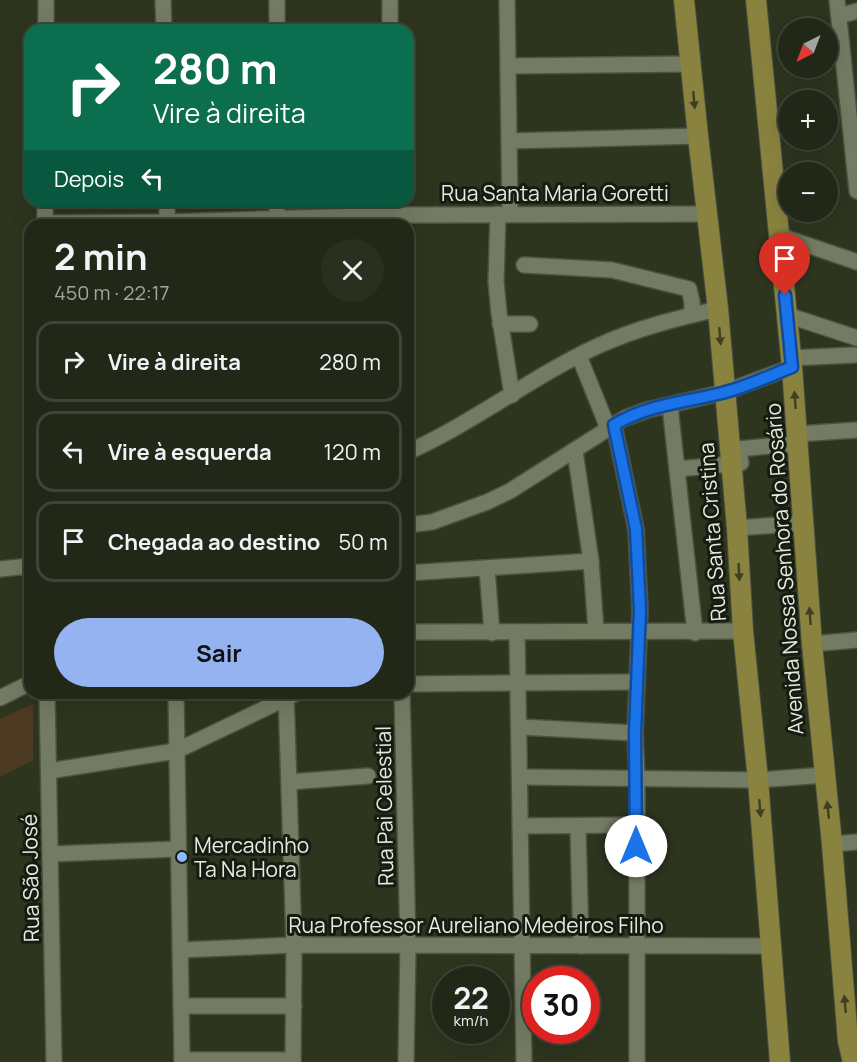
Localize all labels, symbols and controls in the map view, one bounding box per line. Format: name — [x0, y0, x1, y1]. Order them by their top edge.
north arrow — [778, 18, 838, 78]
map controls — [778, 18, 838, 222]
text: 280 m — [153, 39, 278, 97]
icon: right — [54, 48, 132, 126]
button: + — [778, 90, 838, 150]
one-way arrow — [690, 91, 699, 110]
text: Vire à direita — [153, 94, 306, 131]
icon: left — [136, 162, 169, 195]
button: − — [778, 162, 838, 222]
text: Depois — [54, 164, 124, 194]
street label: Rua Santa Maria Goretti — [441, 179, 669, 207]
text: 2 min — [54, 232, 148, 281]
pin — [759, 233, 810, 295]
button: close — [321, 239, 384, 302]
icon: arrive — [768, 242, 801, 275]
text: 450 m · 22:17 — [54, 279, 170, 306]
one-way arrow — [716, 326, 725, 345]
icon: right — [57, 345, 90, 378]
text: Vire à direita — [108, 347, 241, 377]
text: 280 m — [319, 347, 381, 377]
one-way arrow — [790, 391, 800, 410]
street label: Avenida Nossa Senhora do Rosário — [758, 402, 810, 736]
icon: left — [57, 435, 90, 468]
text: Vire à esquerda — [108, 437, 272, 467]
text: 120 m — [323, 437, 381, 467]
street label: Rua Santa Cristina — [692, 442, 732, 622]
icon: arrive — [57, 525, 90, 558]
text: Chegada ao destino — [108, 527, 320, 557]
text: 50 m — [338, 527, 388, 557]
one-way arrow — [735, 562, 744, 581]
one-way arrow — [805, 606, 815, 625]
button: Sair — [54, 618, 384, 687]
street label: Rua Pai Celestial — [369, 726, 399, 886]
one-way arrow — [755, 798, 765, 817]
one-way arrow — [824, 800, 833, 819]
street label: Rua São José — [15, 814, 45, 942]
position arrow — [604, 814, 668, 878]
place label: Mercadinho Ta Na Hora — [194, 831, 309, 883]
marker: Mercadinho Ta Na Hora — [175, 850, 189, 864]
street label: Rua Professor Aureliano Medeiros Filho — [288, 911, 664, 939]
speed limit sign: 30 — [522, 966, 600, 1044]
text: 22 — [453, 977, 489, 1018]
one-way arrow — [840, 995, 850, 1014]
text: km/h — [454, 1010, 488, 1031]

